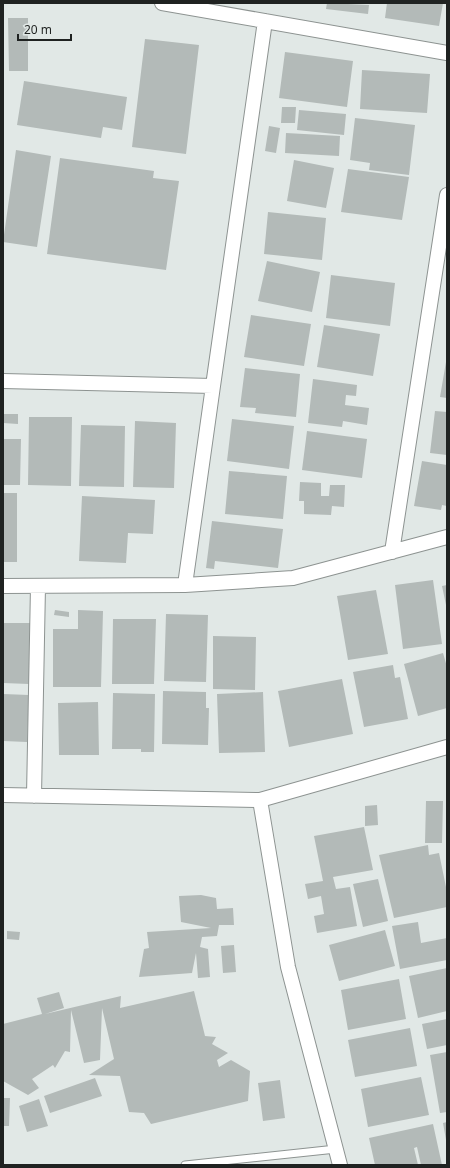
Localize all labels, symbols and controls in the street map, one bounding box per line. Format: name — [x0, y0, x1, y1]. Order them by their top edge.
scale bar — [18, 16, 71, 42]
text: 20 m — [24, 21, 52, 38]

